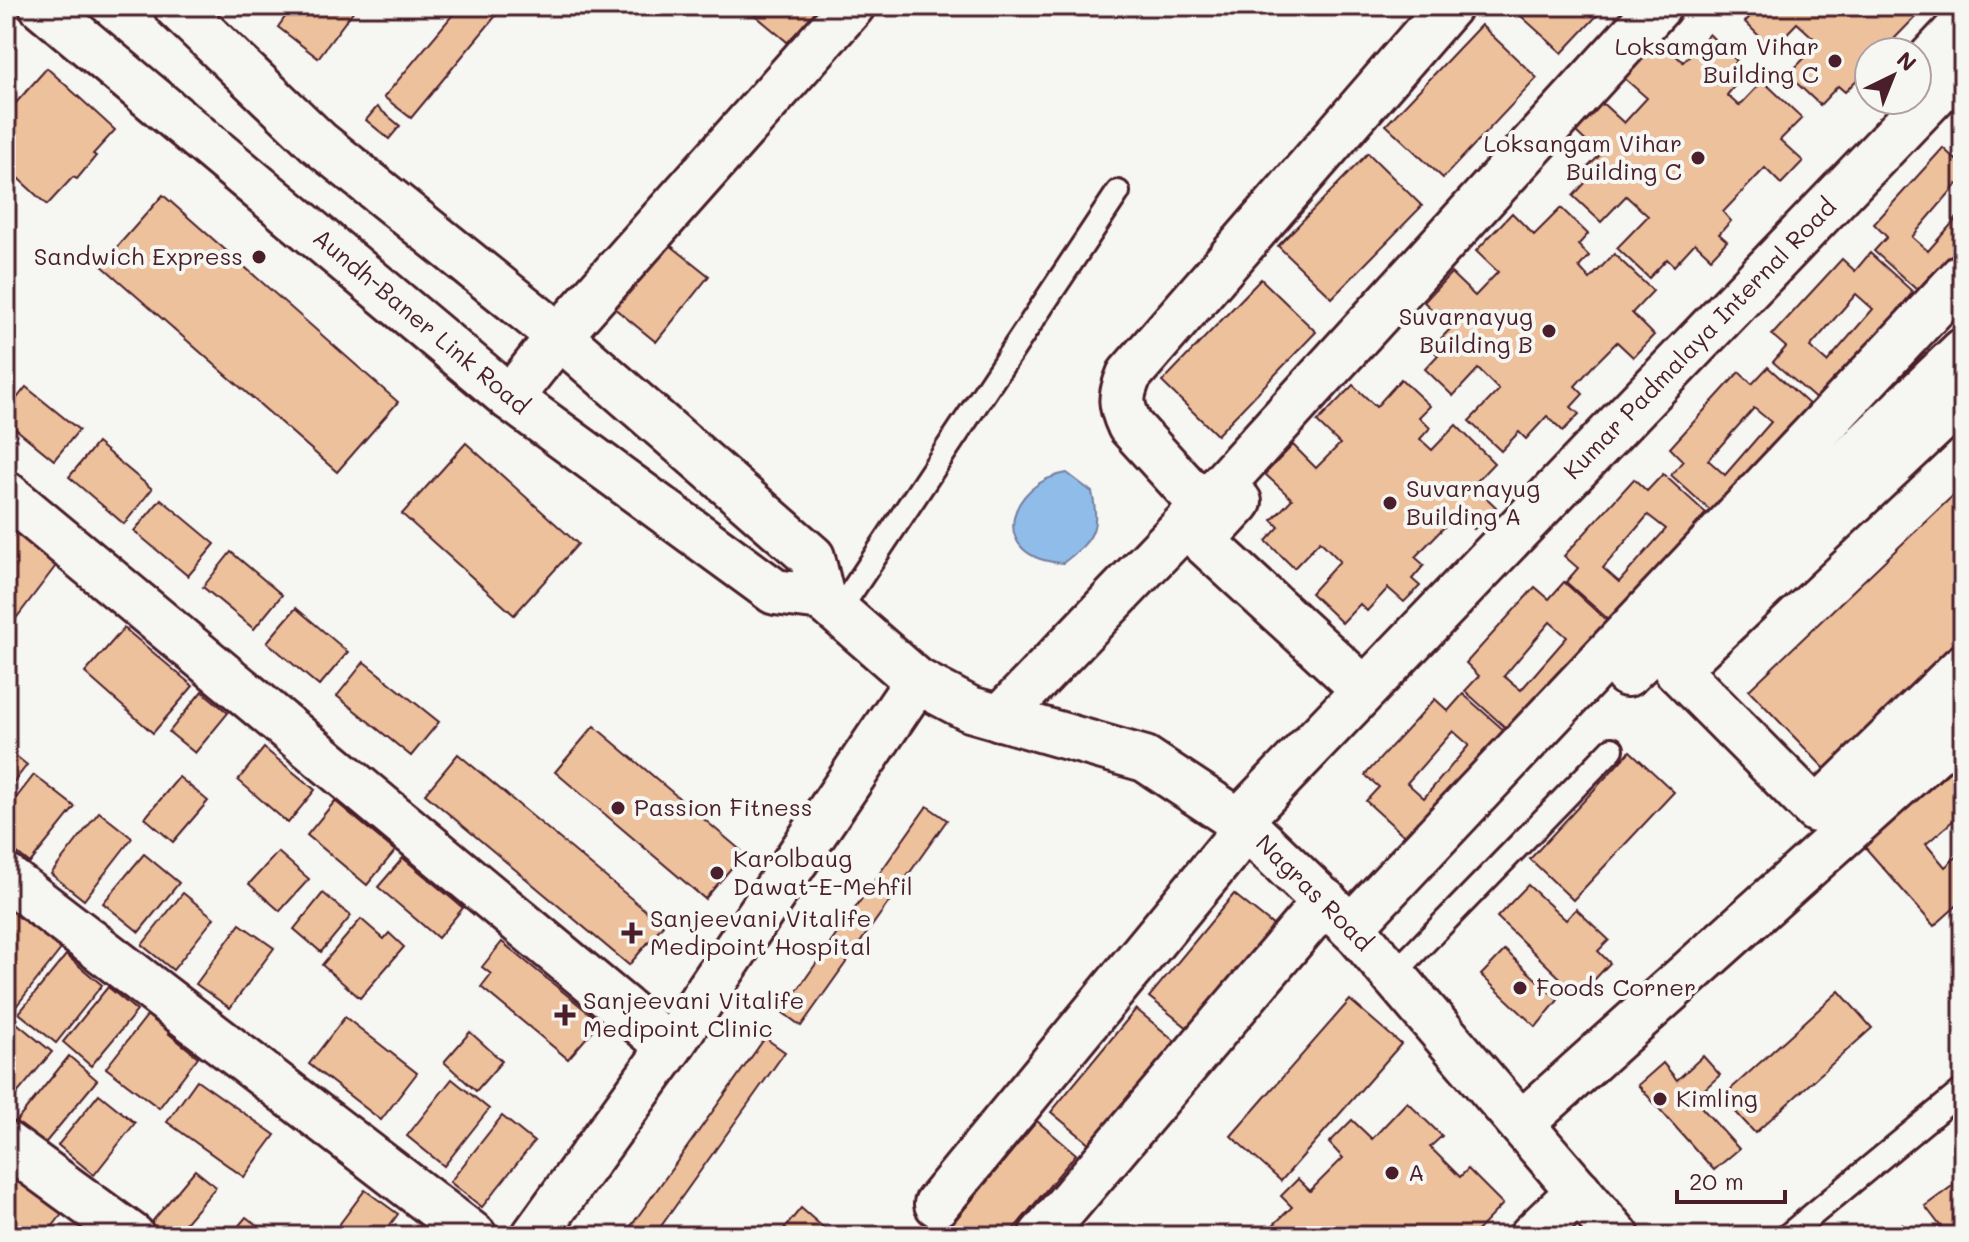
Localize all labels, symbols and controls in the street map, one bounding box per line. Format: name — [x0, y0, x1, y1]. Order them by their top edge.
place label: Loksamgam Vihar Building C — [1615, 30, 1819, 89]
north arrow — [1853, 36, 1933, 116]
text: N — [1891, 45, 1923, 77]
marker: Loksamgam Vihar Building C — [1826, 52, 1844, 70]
place label: Loksangam Vihar Building C — [1483, 127, 1682, 186]
marker: Loksangam Vihar Building C — [1689, 149, 1707, 167]
street label: Kumar Padmalaya Internal Road — [1556, 191, 1842, 485]
street label: Aundh-Baner Link Road — [307, 221, 537, 421]
place label: Sandwich Express — [34, 240, 243, 271]
marker: Sandwich Express — [250, 248, 268, 266]
place label: Suvarnayug Building B — [1399, 300, 1533, 359]
marker: Suvarnayug Building B — [1540, 322, 1558, 340]
place label: Suvarnayug Building A — [1406, 472, 1540, 531]
marker: Suvarnayug Building A — [1381, 494, 1399, 512]
place label: Passion Fitness — [634, 791, 812, 822]
marker: Passion Fitness — [609, 799, 627, 817]
street label: Nagras Road — [1250, 827, 1380, 957]
place label: Karolbaug Dawat-E-Mehfil — [733, 842, 913, 901]
marker: Karolbaug Dawat-E-Mehfil — [708, 864, 726, 882]
place label: Sanjeevani Vitalife Medipoint Hospital — [650, 902, 871, 961]
marker: Sanjeevani Vitalife Medipoint Hospital — [621, 922, 643, 944]
place label: Foods Corner — [1536, 971, 1696, 1002]
marker: Foods Corner — [1511, 979, 1529, 997]
place label: Sanjeevani Vitalife Medipoint Clinic — [583, 984, 804, 1043]
marker: Sanjeevani Vitalife Medipoint Clinic — [554, 1004, 576, 1026]
place label: Kimling — [1676, 1082, 1758, 1113]
marker: Kimling — [1651, 1090, 1669, 1108]
scale bar — [1677, 1154, 1785, 1204]
place label: A — [1408, 1156, 1425, 1187]
marker: A — [1383, 1164, 1401, 1182]
text: 20 m — [1689, 1165, 1744, 1196]

